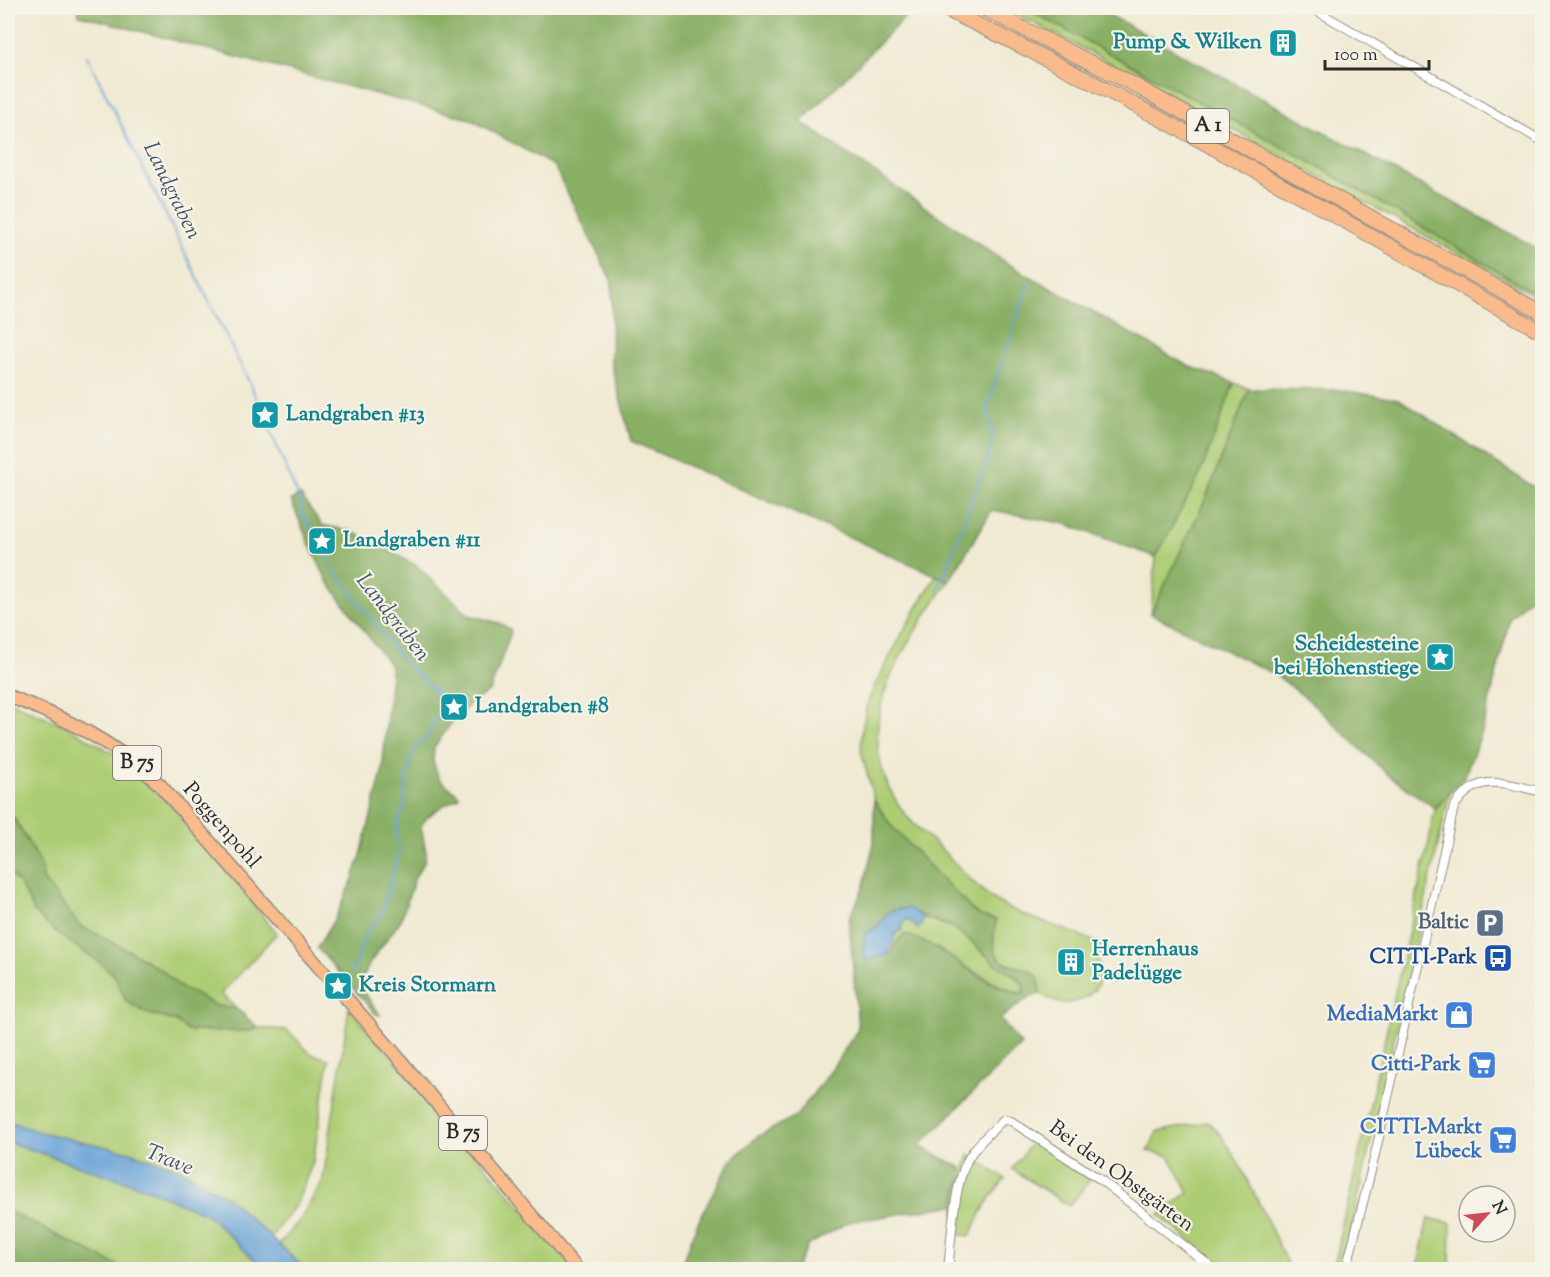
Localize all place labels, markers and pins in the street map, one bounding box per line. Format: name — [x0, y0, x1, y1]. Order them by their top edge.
building icon: Pump & Wilken — [1267, 27, 1299, 59]
place label: Pump & Wilken — [1113, 28, 1263, 58]
place icon: Landgraben #13 — [249, 399, 281, 431]
place label: Landgraben #13 — [286, 400, 425, 430]
place icon: Landgraben #11 — [306, 525, 338, 557]
place label: Landgraben #11 — [343, 526, 481, 556]
place label: Scheidesteine bei Hohenstiege — [1273, 630, 1419, 684]
place icon: Scheidesteine bei Hohenstiege — [1424, 641, 1456, 673]
place icon: Landgraben #8 — [438, 691, 470, 723]
place label: Landgraben #8 — [475, 692, 609, 722]
parking icon: Baltic — [1474, 907, 1506, 939]
place label: Baltic — [1418, 908, 1470, 938]
place label: Herrenhaus Padelügge — [1092, 935, 1198, 989]
bus stop icon: CITTI-Park — [1482, 942, 1514, 974]
place label: CITTI-Park — [1369, 943, 1478, 973]
building icon: Herrenhaus Padelügge — [1055, 946, 1087, 978]
place icon: Kreis Stormarn — [322, 970, 354, 1002]
place label: Kreis Stormarn — [359, 971, 497, 1001]
shop icon: MediaMarkt — [1443, 999, 1475, 1031]
place label: MediaMarkt — [1327, 1000, 1439, 1030]
supermarket icon: Citti-Park — [1466, 1049, 1498, 1081]
place label: Citti-Park — [1371, 1050, 1462, 1080]
place label: CITTI-Markt Lübeck — [1360, 1113, 1483, 1167]
supermarket icon: CITTI-Markt Lübeck — [1487, 1124, 1519, 1156]

